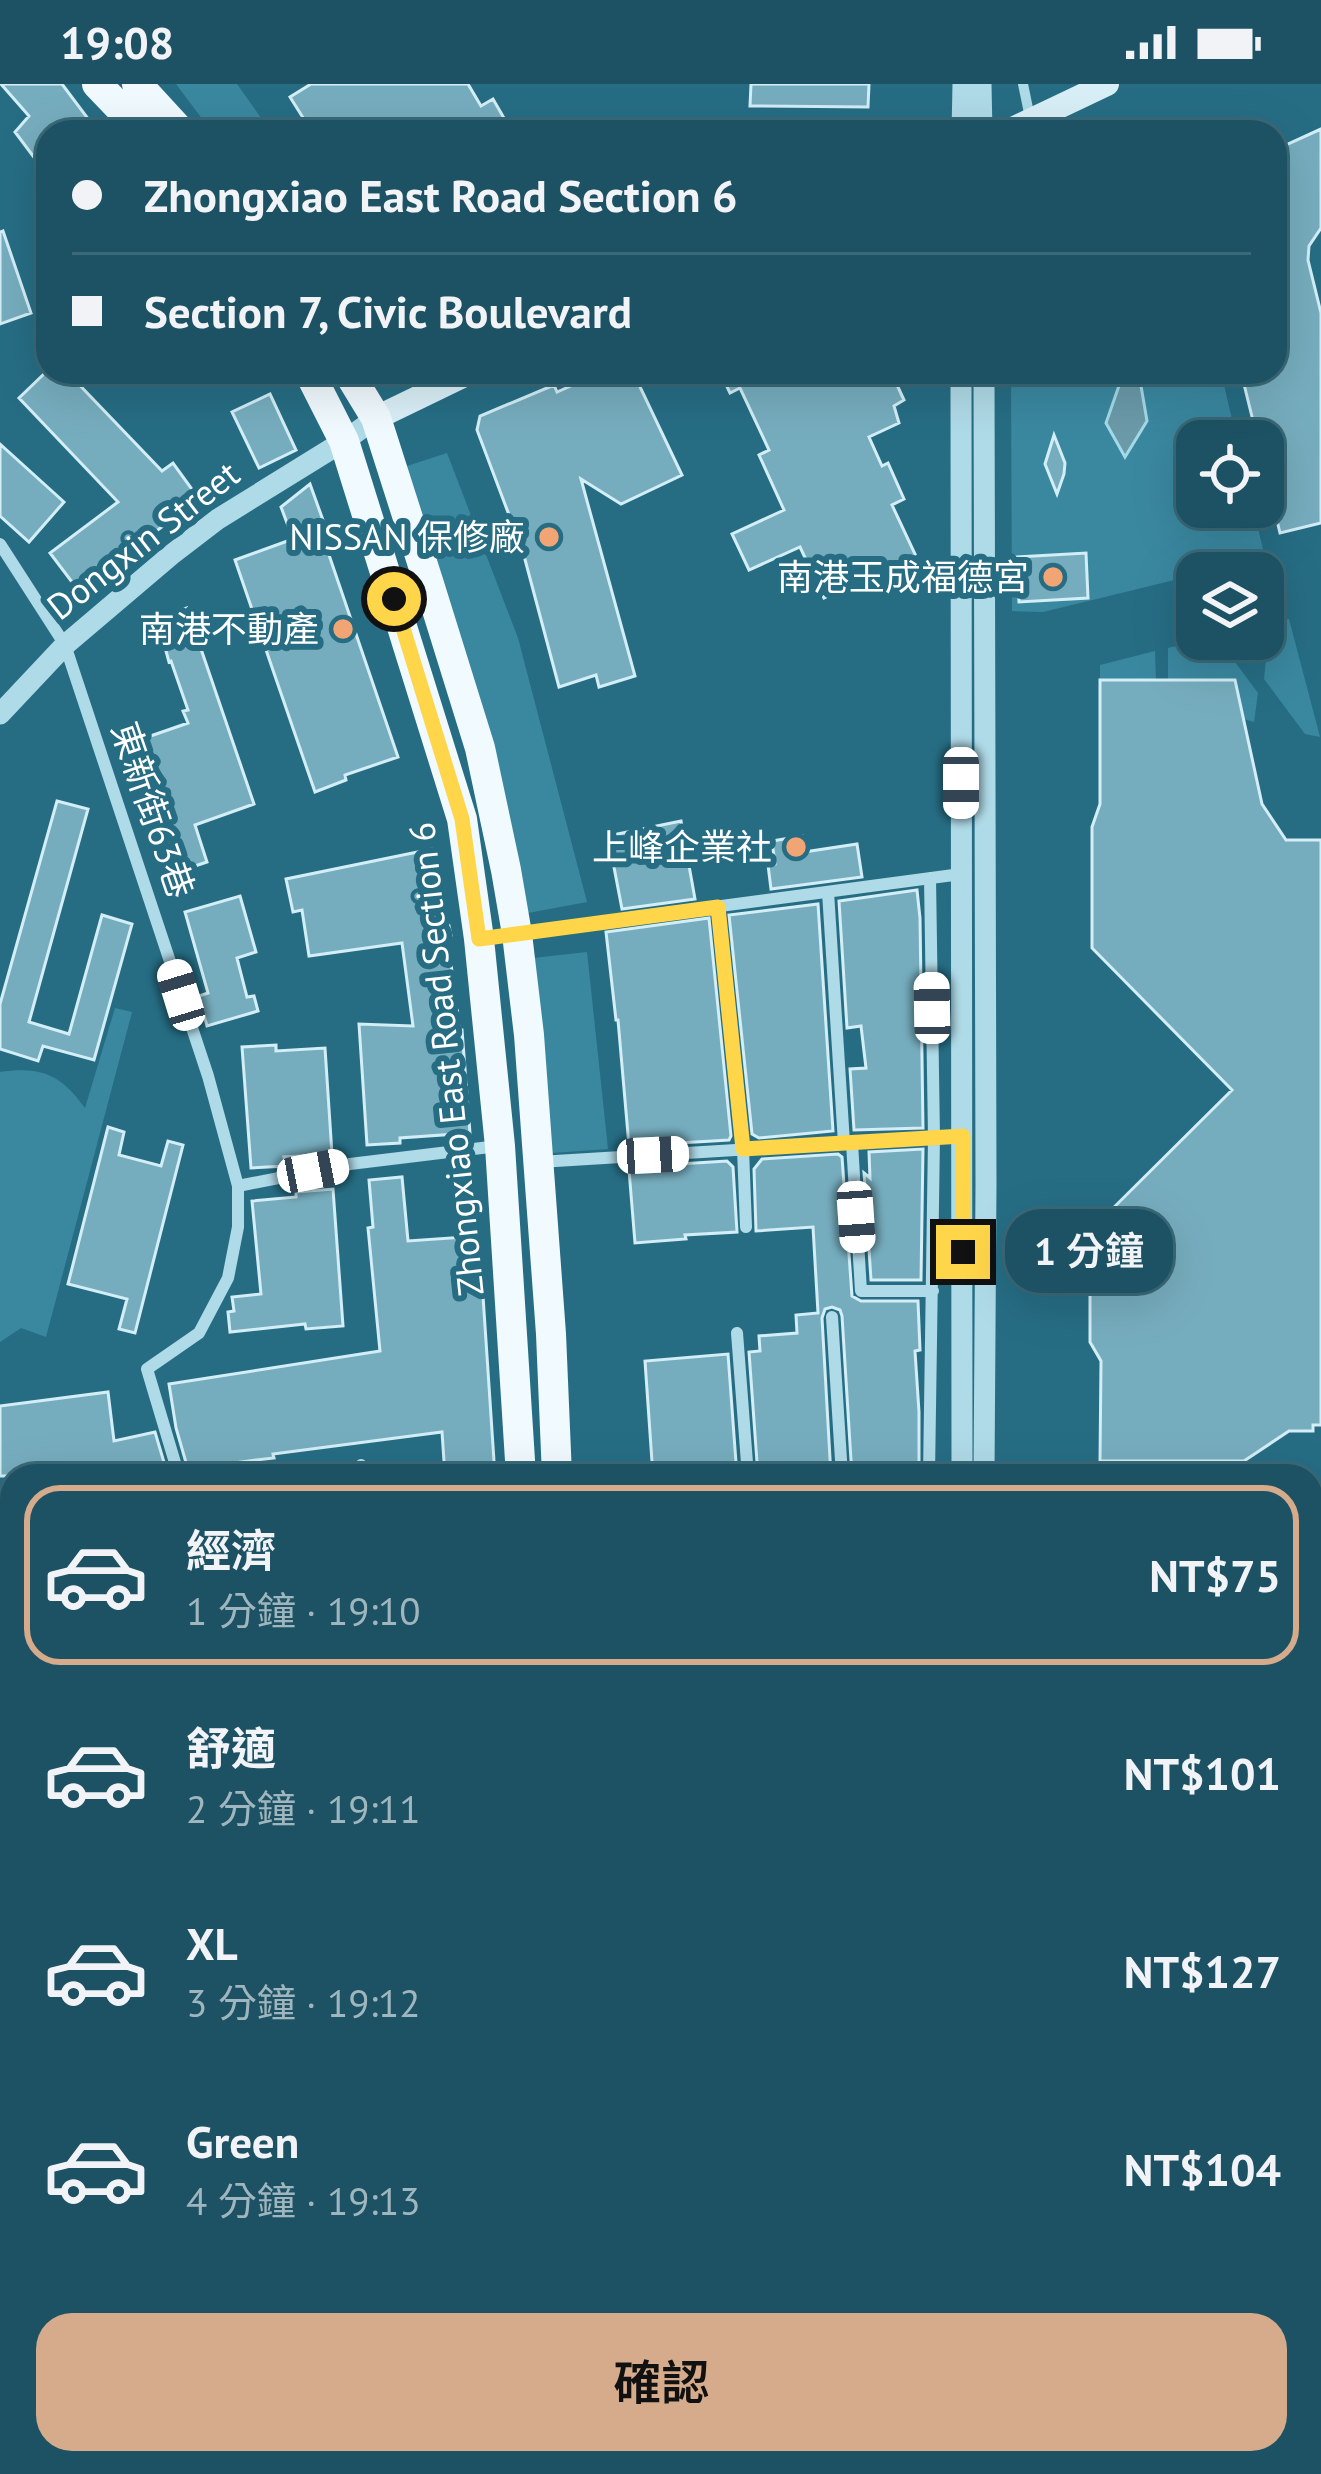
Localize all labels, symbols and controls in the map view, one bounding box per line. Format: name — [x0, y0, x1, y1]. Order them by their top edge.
text: 19:08 — [60, 13, 174, 71]
text: Zhongxiao East Road Section 6 — [144, 166, 738, 224]
text: Section 7, Civic Boulevard — [144, 282, 632, 340]
map controls — [1176, 420, 1284, 660]
button: locate — [1176, 420, 1284, 528]
street label: Dongxin Street — [37, 450, 248, 629]
place label: NISSAN 保修廠 — [289, 513, 525, 560]
marker: NISSAN 保修廠 — [536, 524, 562, 550]
button: layers — [1176, 552, 1284, 660]
place label: 南港玉成福德宮 — [777, 553, 1029, 600]
marker: 南港玉成福德宮 — [1040, 564, 1066, 590]
route start — [367, 572, 421, 626]
place label: 南港不動產 — [139, 605, 319, 652]
marker: 南港不動產 — [330, 616, 356, 642]
street label: 東新街63巷 — [101, 716, 206, 904]
car — [943, 747, 979, 819]
street label: Zhongxiao East Road Section 6 — [397, 820, 494, 1298]
place label: 上峰企業社 — [592, 823, 772, 870]
marker: 上峰企業社 — [783, 834, 809, 860]
car — [153, 955, 209, 1035]
car — [913, 972, 951, 1044]
car — [616, 1135, 690, 1175]
car — [274, 1146, 352, 1196]
car — [836, 1180, 876, 1254]
callout: 1 分鐘 — [1005, 1210, 1173, 1294]
route end — [936, 1225, 990, 1279]
text: 1 分鐘 — [1034, 1225, 1144, 1276]
icon: car — [42, 1521, 150, 1629]
text: 經濟 — [186, 1521, 276, 1579]
text: NT$75 — [1149, 1546, 1281, 1604]
text: 1 分鐘 · 19:10 — [186, 1585, 420, 1636]
icon: car — [42, 1719, 150, 1827]
text: 舒適 — [186, 1719, 276, 1777]
text: NT$101 — [1124, 1744, 1281, 1802]
text: 2 分鐘 · 19:11 — [186, 1783, 420, 1834]
text: XL — [186, 1914, 238, 1972]
icon: car — [42, 1917, 150, 2025]
text: NT$127 — [1124, 1942, 1281, 2000]
text: 3 分鐘 · 19:12 — [186, 1977, 420, 2028]
text: Green — [186, 2112, 299, 2170]
icon: car — [42, 2115, 150, 2223]
text: NT$104 — [1124, 2140, 1281, 2198]
text: 4 分鐘 · 19:13 — [186, 2175, 420, 2226]
button: 確認 — [36, 2313, 1287, 2451]

